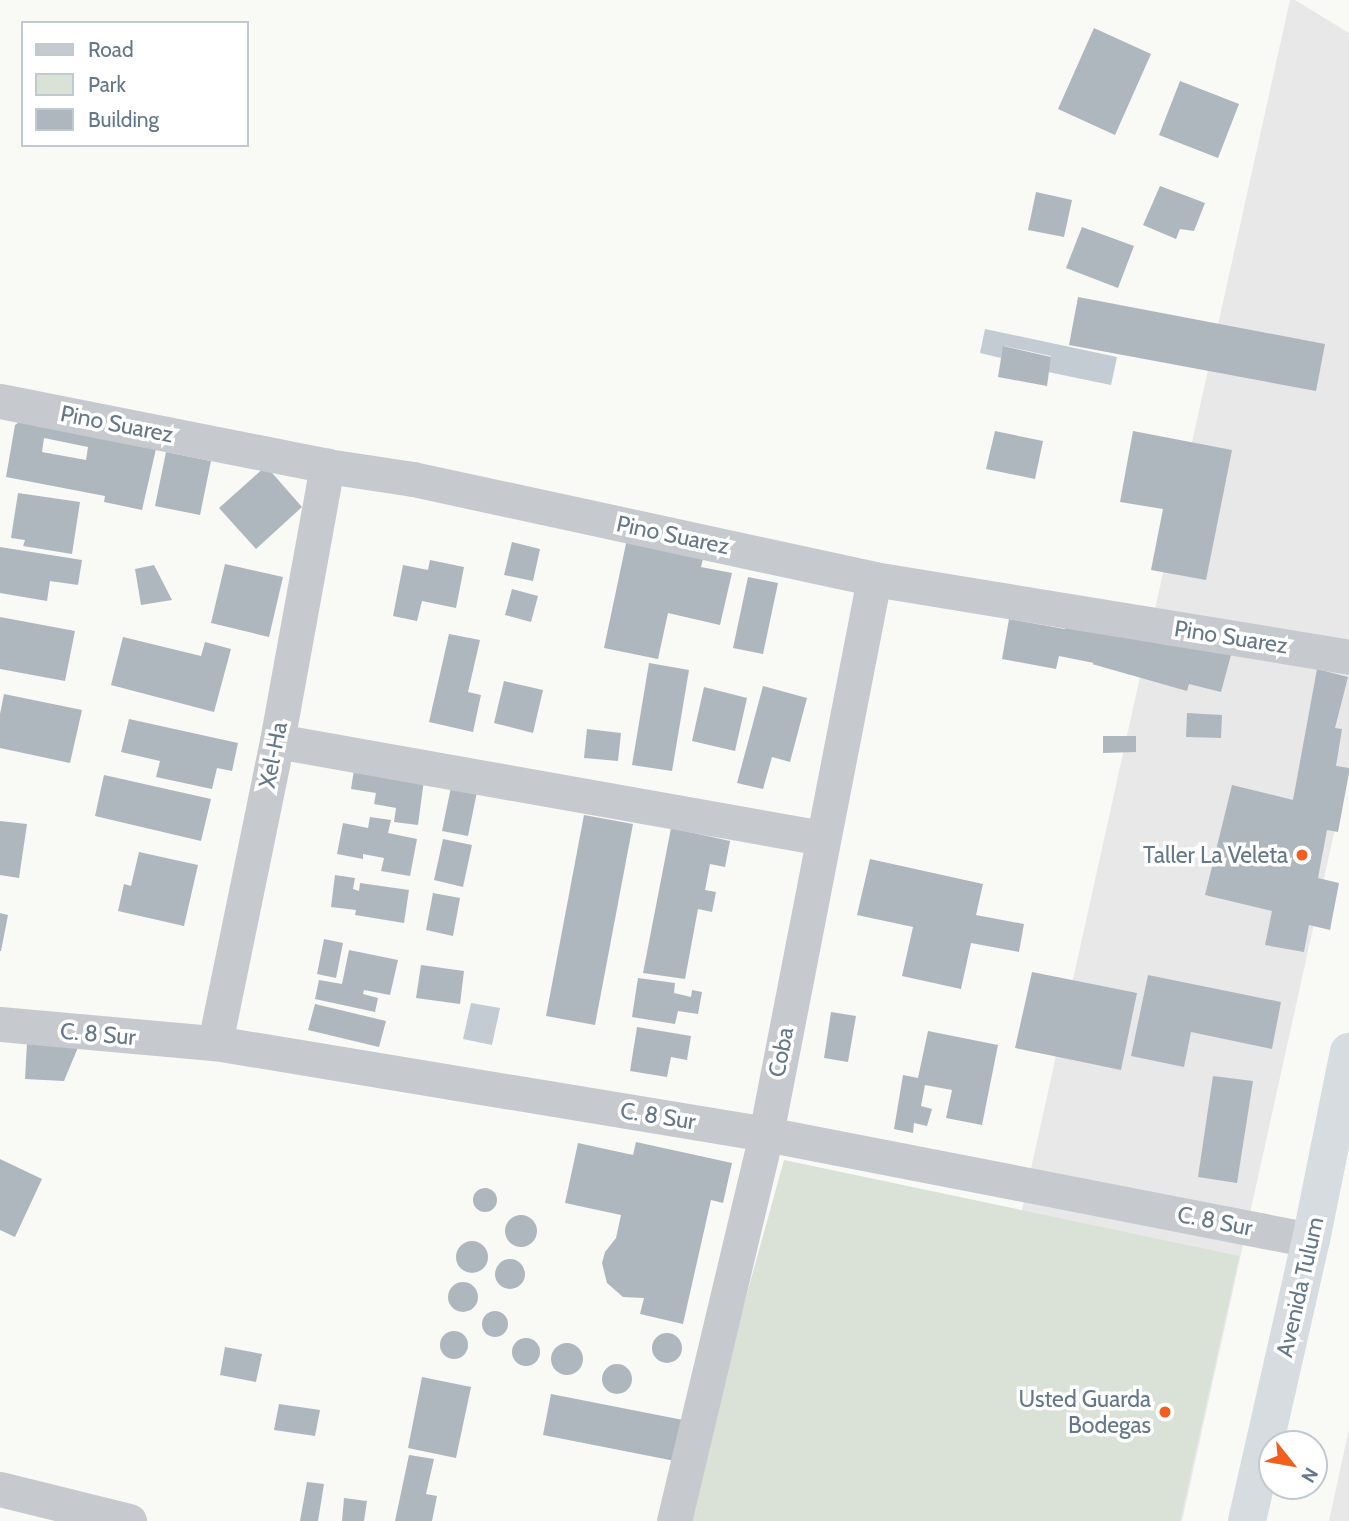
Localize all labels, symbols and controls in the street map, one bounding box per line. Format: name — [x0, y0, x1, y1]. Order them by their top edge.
legend — [21, 21, 248, 147]
text: Road — [88, 37, 134, 62]
text: Park — [88, 72, 126, 97]
text: Building — [88, 107, 159, 132]
street label: Pino Suarez — [58, 400, 176, 448]
street label: Pino Suarez — [614, 510, 732, 560]
street label: Pino Suarez — [1172, 614, 1290, 660]
street label: Xel-Ha — [253, 720, 293, 790]
place label: Taller La Veleta — [1143, 841, 1288, 869]
marker: Taller La Veleta — [1294, 847, 1310, 863]
street label: C. 8 Sur — [59, 1017, 137, 1051]
street label: Coba — [763, 1025, 799, 1079]
street label: C. 8 Sur — [618, 1096, 698, 1136]
street label: C. 8 Sur — [1175, 1200, 1255, 1242]
street label: Avenida Tulum — [1270, 1214, 1330, 1360]
place label: Usted Guarda Bodegas — [1019, 1385, 1151, 1439]
marker: Usted Guarda Bodegas — [1157, 1404, 1173, 1420]
north arrow — [1258, 1430, 1328, 1500]
text: N — [1296, 1463, 1323, 1487]

